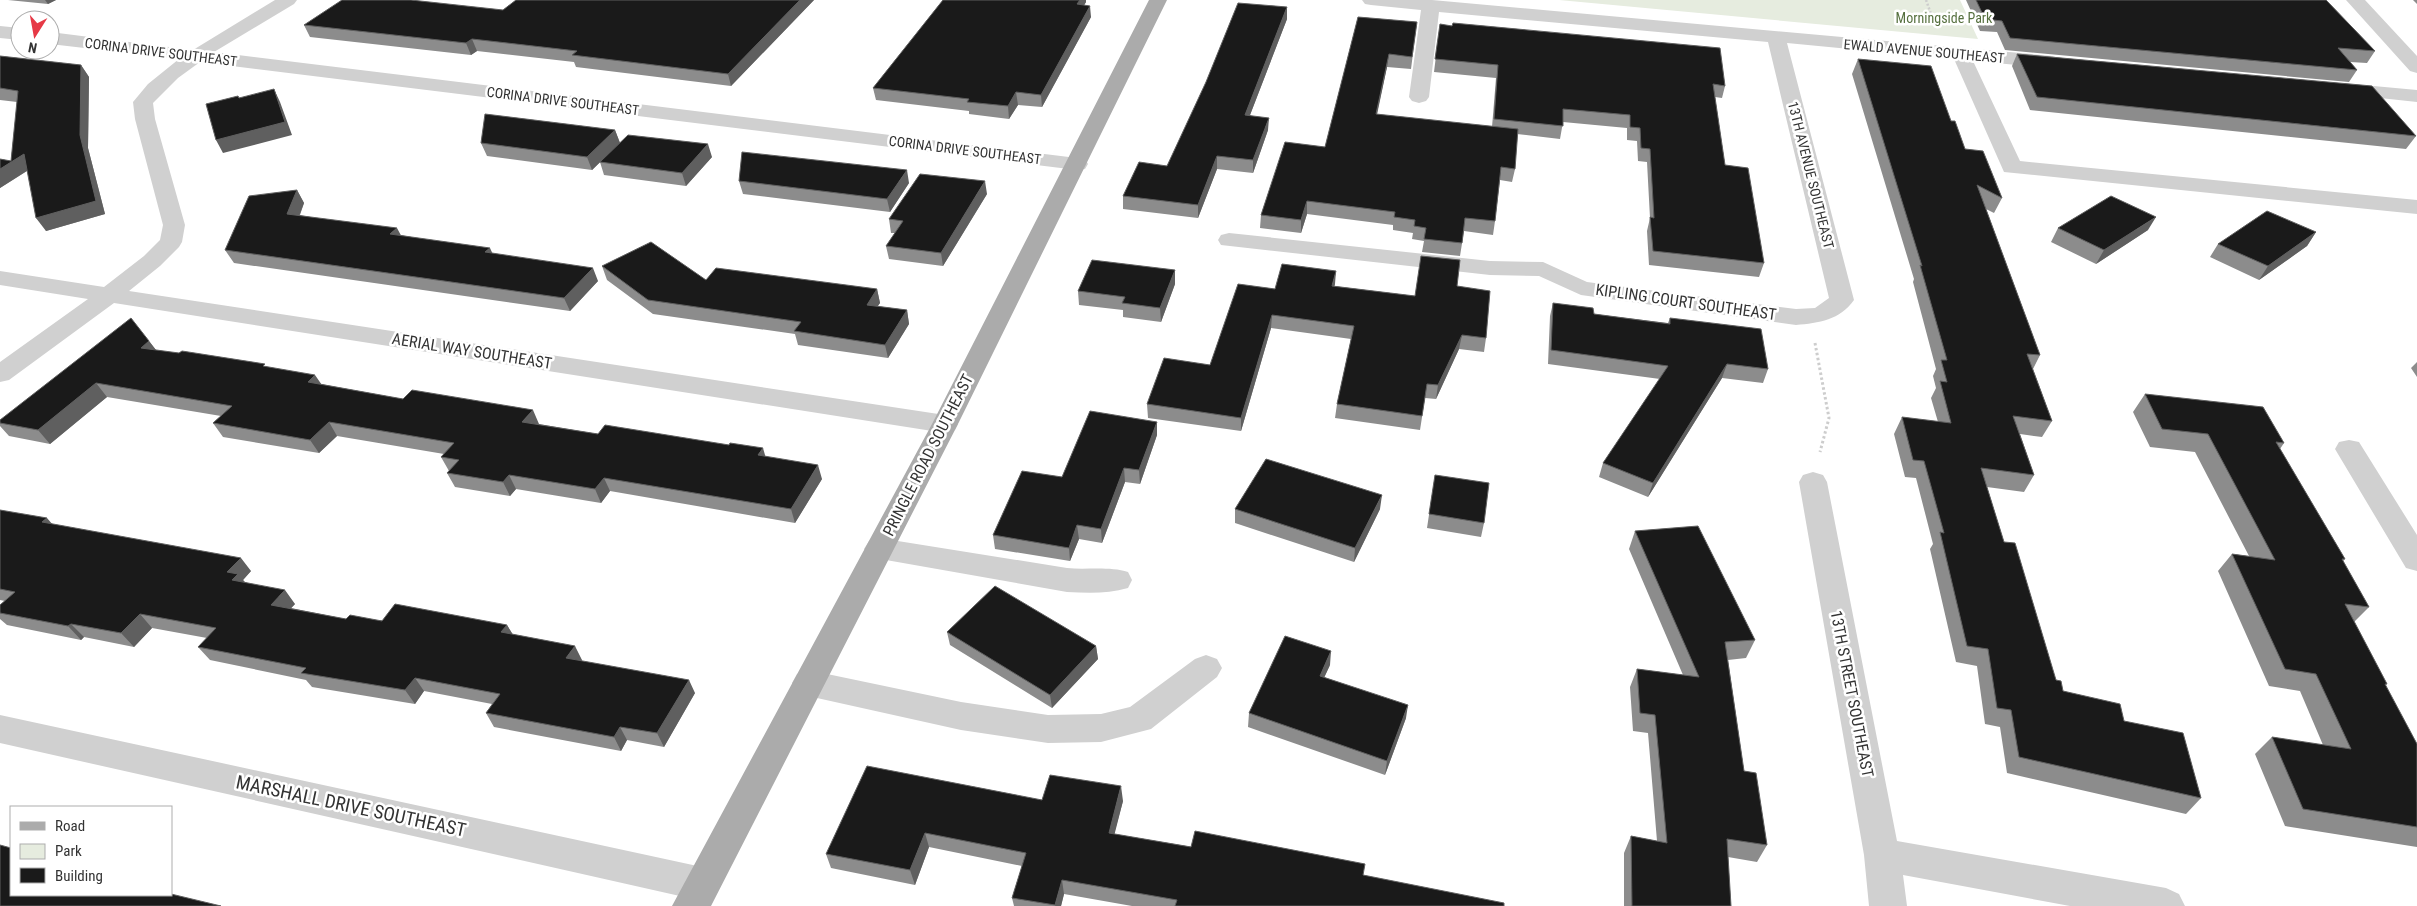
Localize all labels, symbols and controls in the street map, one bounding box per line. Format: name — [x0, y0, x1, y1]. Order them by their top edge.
north arrow — [10, 10, 60, 60]
park label: Morningside Park — [1896, 10, 1993, 26]
street label: CORINA DRIVE SOUTHEAST — [84, 35, 238, 69]
street label: EWALD AVENUE SOUTHEAST — [1843, 36, 2005, 66]
text: N — [27, 39, 38, 56]
street label: CORINA DRIVE SOUTHEAST — [486, 84, 640, 118]
street label: 13TH AVENUE SOUTHEAST — [1785, 100, 1837, 250]
street label: CORINA DRIVE SOUTHEAST — [888, 133, 1042, 167]
street label: KIPLING COURT SOUTHEAST — [1594, 280, 1778, 324]
street label: AERIAL WAY SOUTHEAST — [391, 329, 553, 373]
street label: PRINGLE ROAD SOUTHEAST — [879, 371, 977, 539]
street label: 13TH STREET SOUTHEAST — [1826, 609, 1878, 779]
street label: MARSHALL DRIVE SOUTHEAST — [234, 770, 468, 842]
legend — [10, 806, 172, 896]
text: Road — [55, 817, 85, 835]
text: Park — [55, 842, 82, 860]
text: Building — [55, 867, 103, 885]

